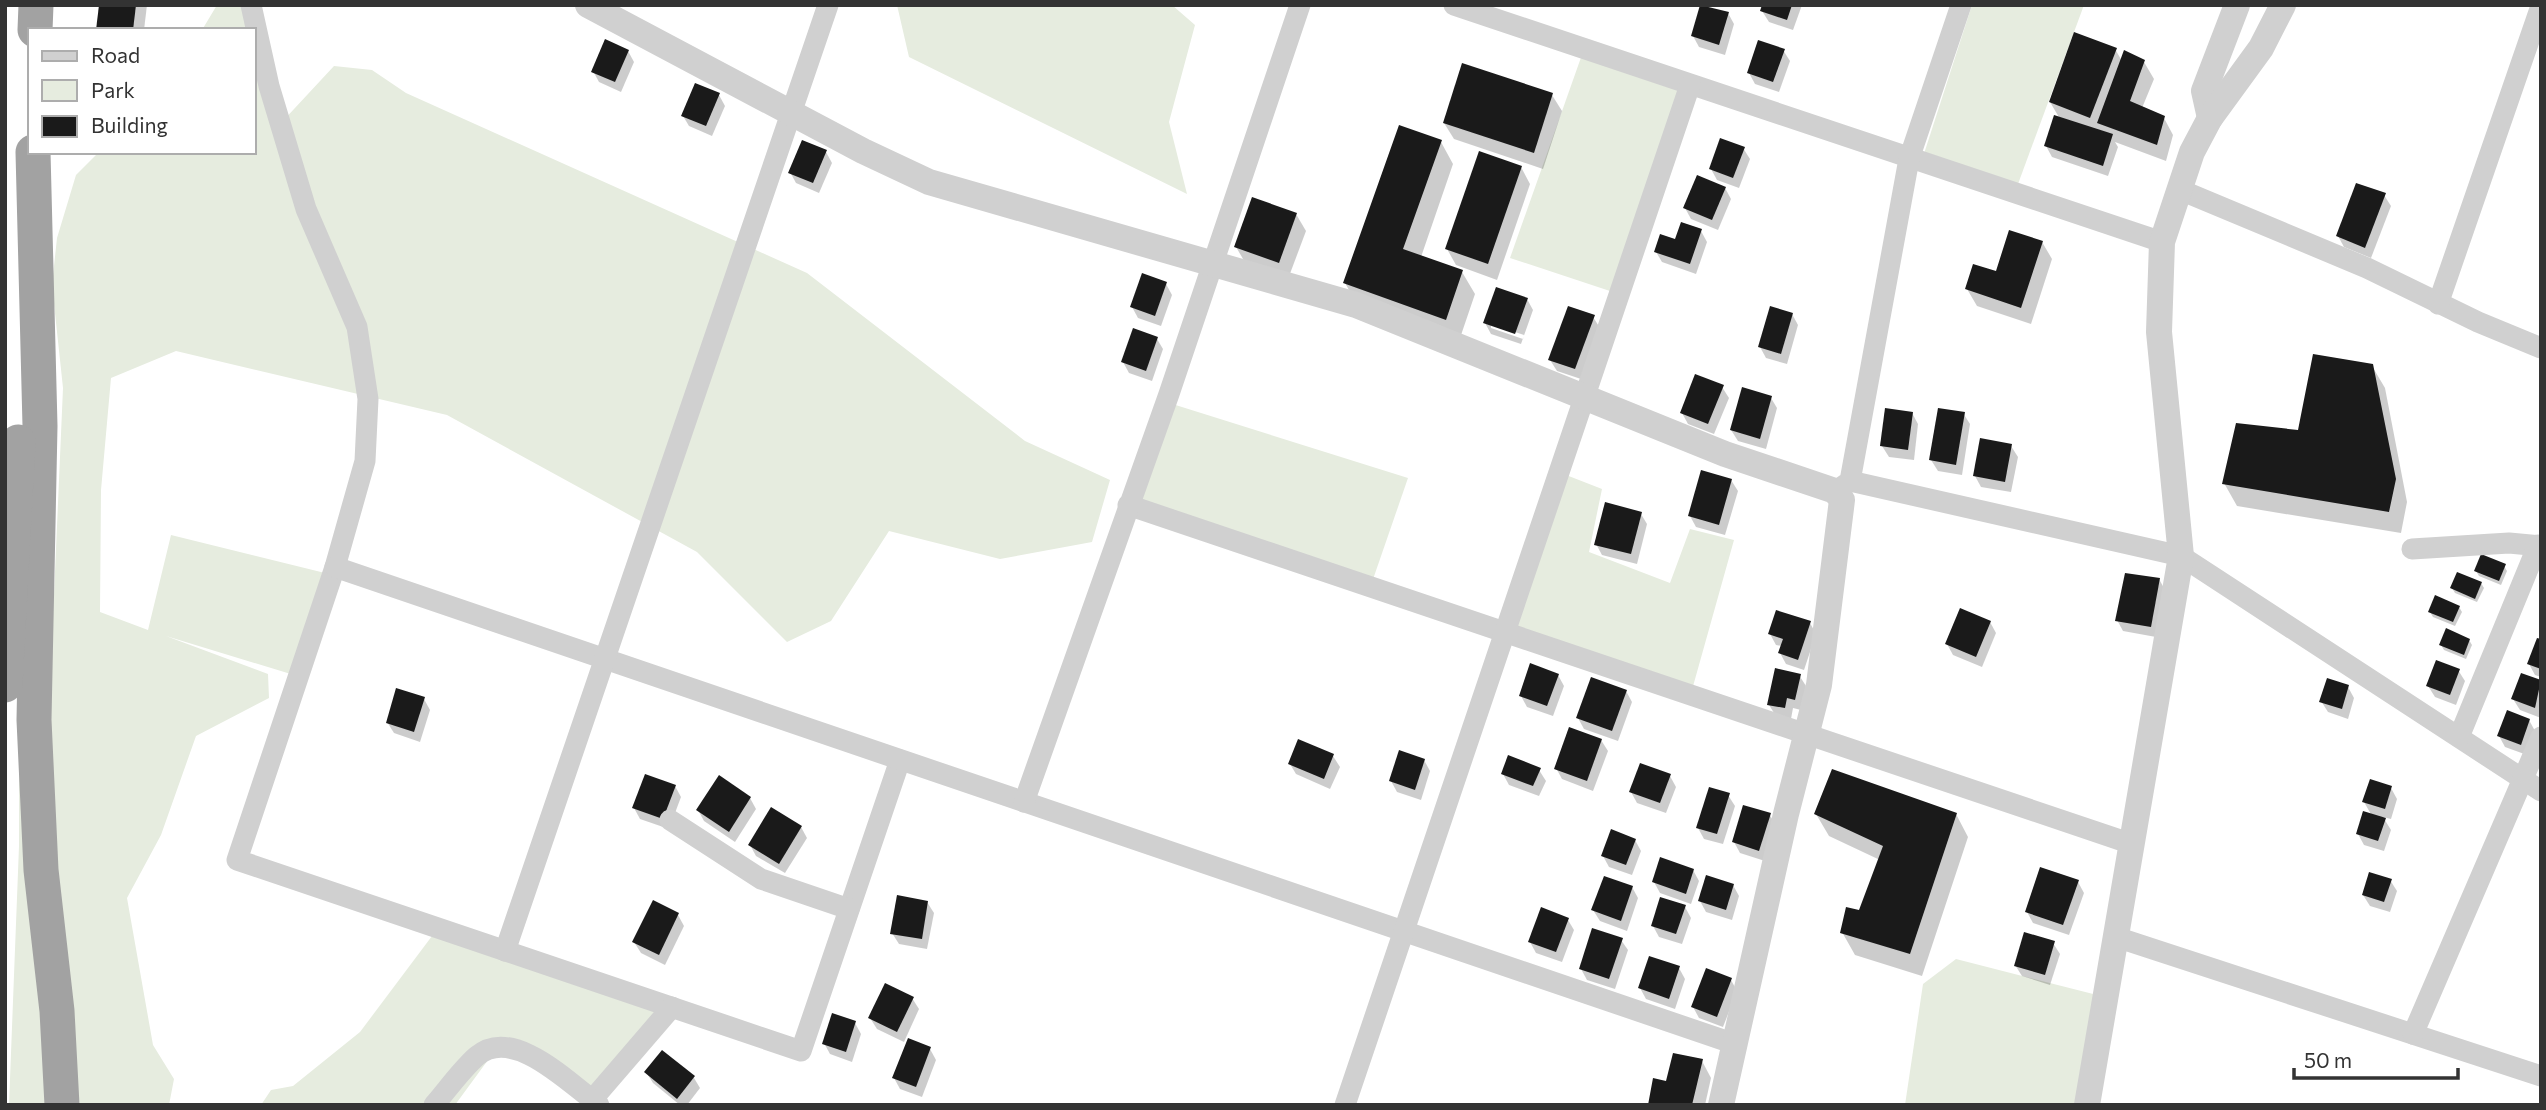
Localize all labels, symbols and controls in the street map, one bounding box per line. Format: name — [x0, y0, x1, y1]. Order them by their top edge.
legend — [28, 28, 256, 154]
text: Road — [91, 42, 140, 67]
text: Park — [91, 77, 135, 102]
text: Building — [91, 112, 168, 137]
scale bar — [2294, 1036, 2458, 1080]
text: 50 m — [2304, 1047, 2352, 1072]

